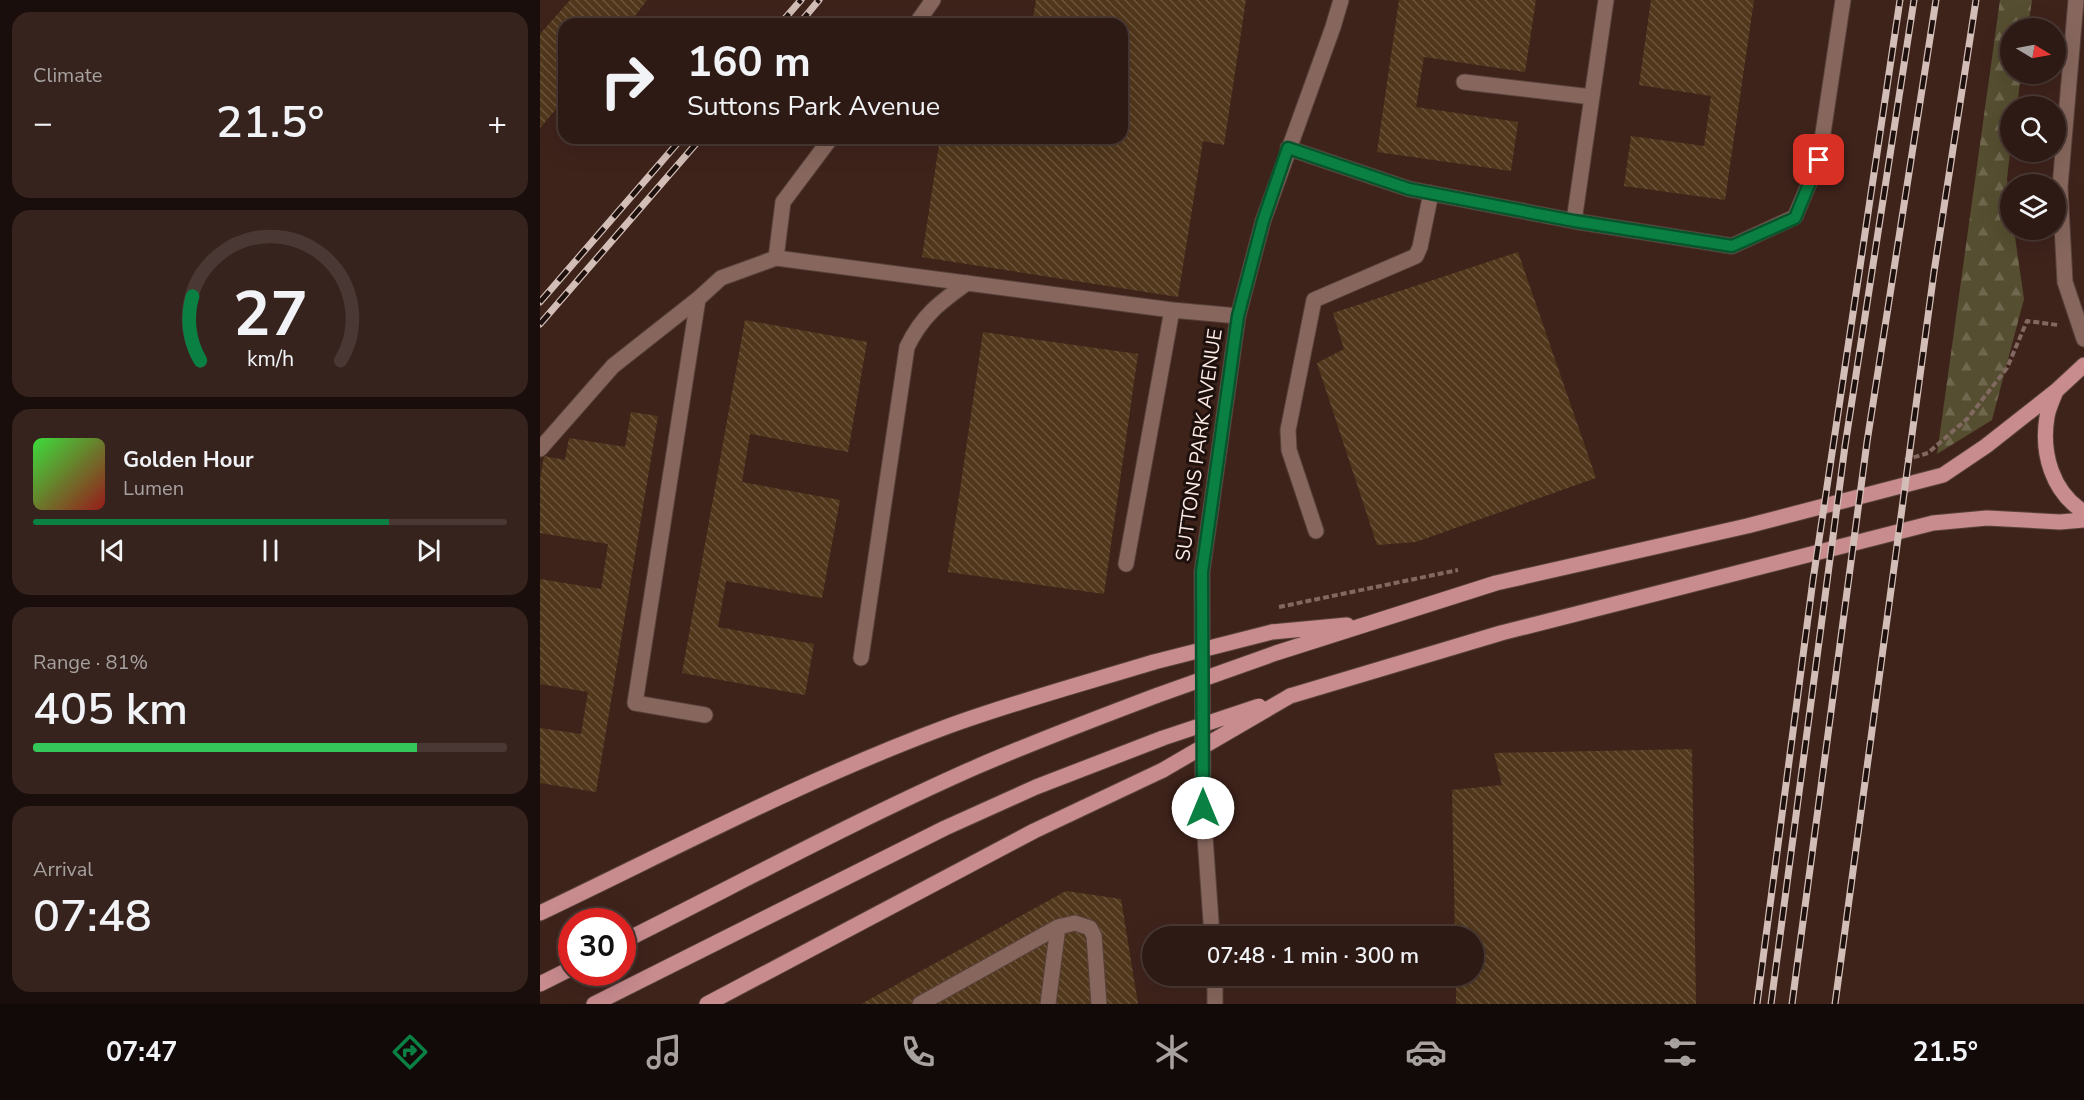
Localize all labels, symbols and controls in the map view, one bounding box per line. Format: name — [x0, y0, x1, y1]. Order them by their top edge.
north arrow — [2000, 18, 2066, 84]
map controls — [2000, 18, 2066, 240]
text: 160 m — [687, 34, 811, 91]
icon: right — [588, 42, 666, 120]
text: Climate — [33, 62, 102, 89]
text: Suttons Park Avenue — [687, 88, 940, 125]
text: 21.5° — [216, 92, 324, 153]
button: search — [2000, 96, 2066, 162]
text: − — [33, 101, 53, 146]
text: + — [487, 101, 507, 146]
pin — [1793, 134, 1844, 185]
icon: arrive — [1802, 143, 1835, 176]
button: layers — [2000, 174, 2066, 240]
text: 27 — [233, 272, 307, 357]
street label: SUTTONS PARK AVENUE — [1169, 327, 1229, 563]
text: km/h — [246, 344, 294, 374]
text: Golden Hour — [123, 445, 254, 475]
text: Lumen — [123, 475, 184, 502]
icon: previous — [96, 534, 129, 567]
icon: pause — [254, 534, 287, 567]
icon: next — [412, 534, 445, 567]
text: Range · 81% — [33, 649, 148, 676]
text: 405 km — [33, 679, 188, 740]
position arrow — [1171, 776, 1235, 840]
text: Arrival — [33, 856, 93, 883]
text: 07:48 — [33, 886, 152, 947]
speed limit sign: 30 — [558, 908, 636, 986]
text: 07:48 · 1 min · 300 m — [1207, 941, 1419, 971]
icon: directions — [389, 1031, 431, 1073]
icon: music — [643, 1031, 685, 1073]
icon: phone — [897, 1031, 939, 1073]
icon: climate — [1151, 1031, 1193, 1073]
icon: car — [1405, 1031, 1447, 1073]
icon: filters — [1659, 1031, 1701, 1073]
text: 07:47 — [106, 1034, 177, 1071]
text: 21.5° — [1912, 1034, 1978, 1071]

